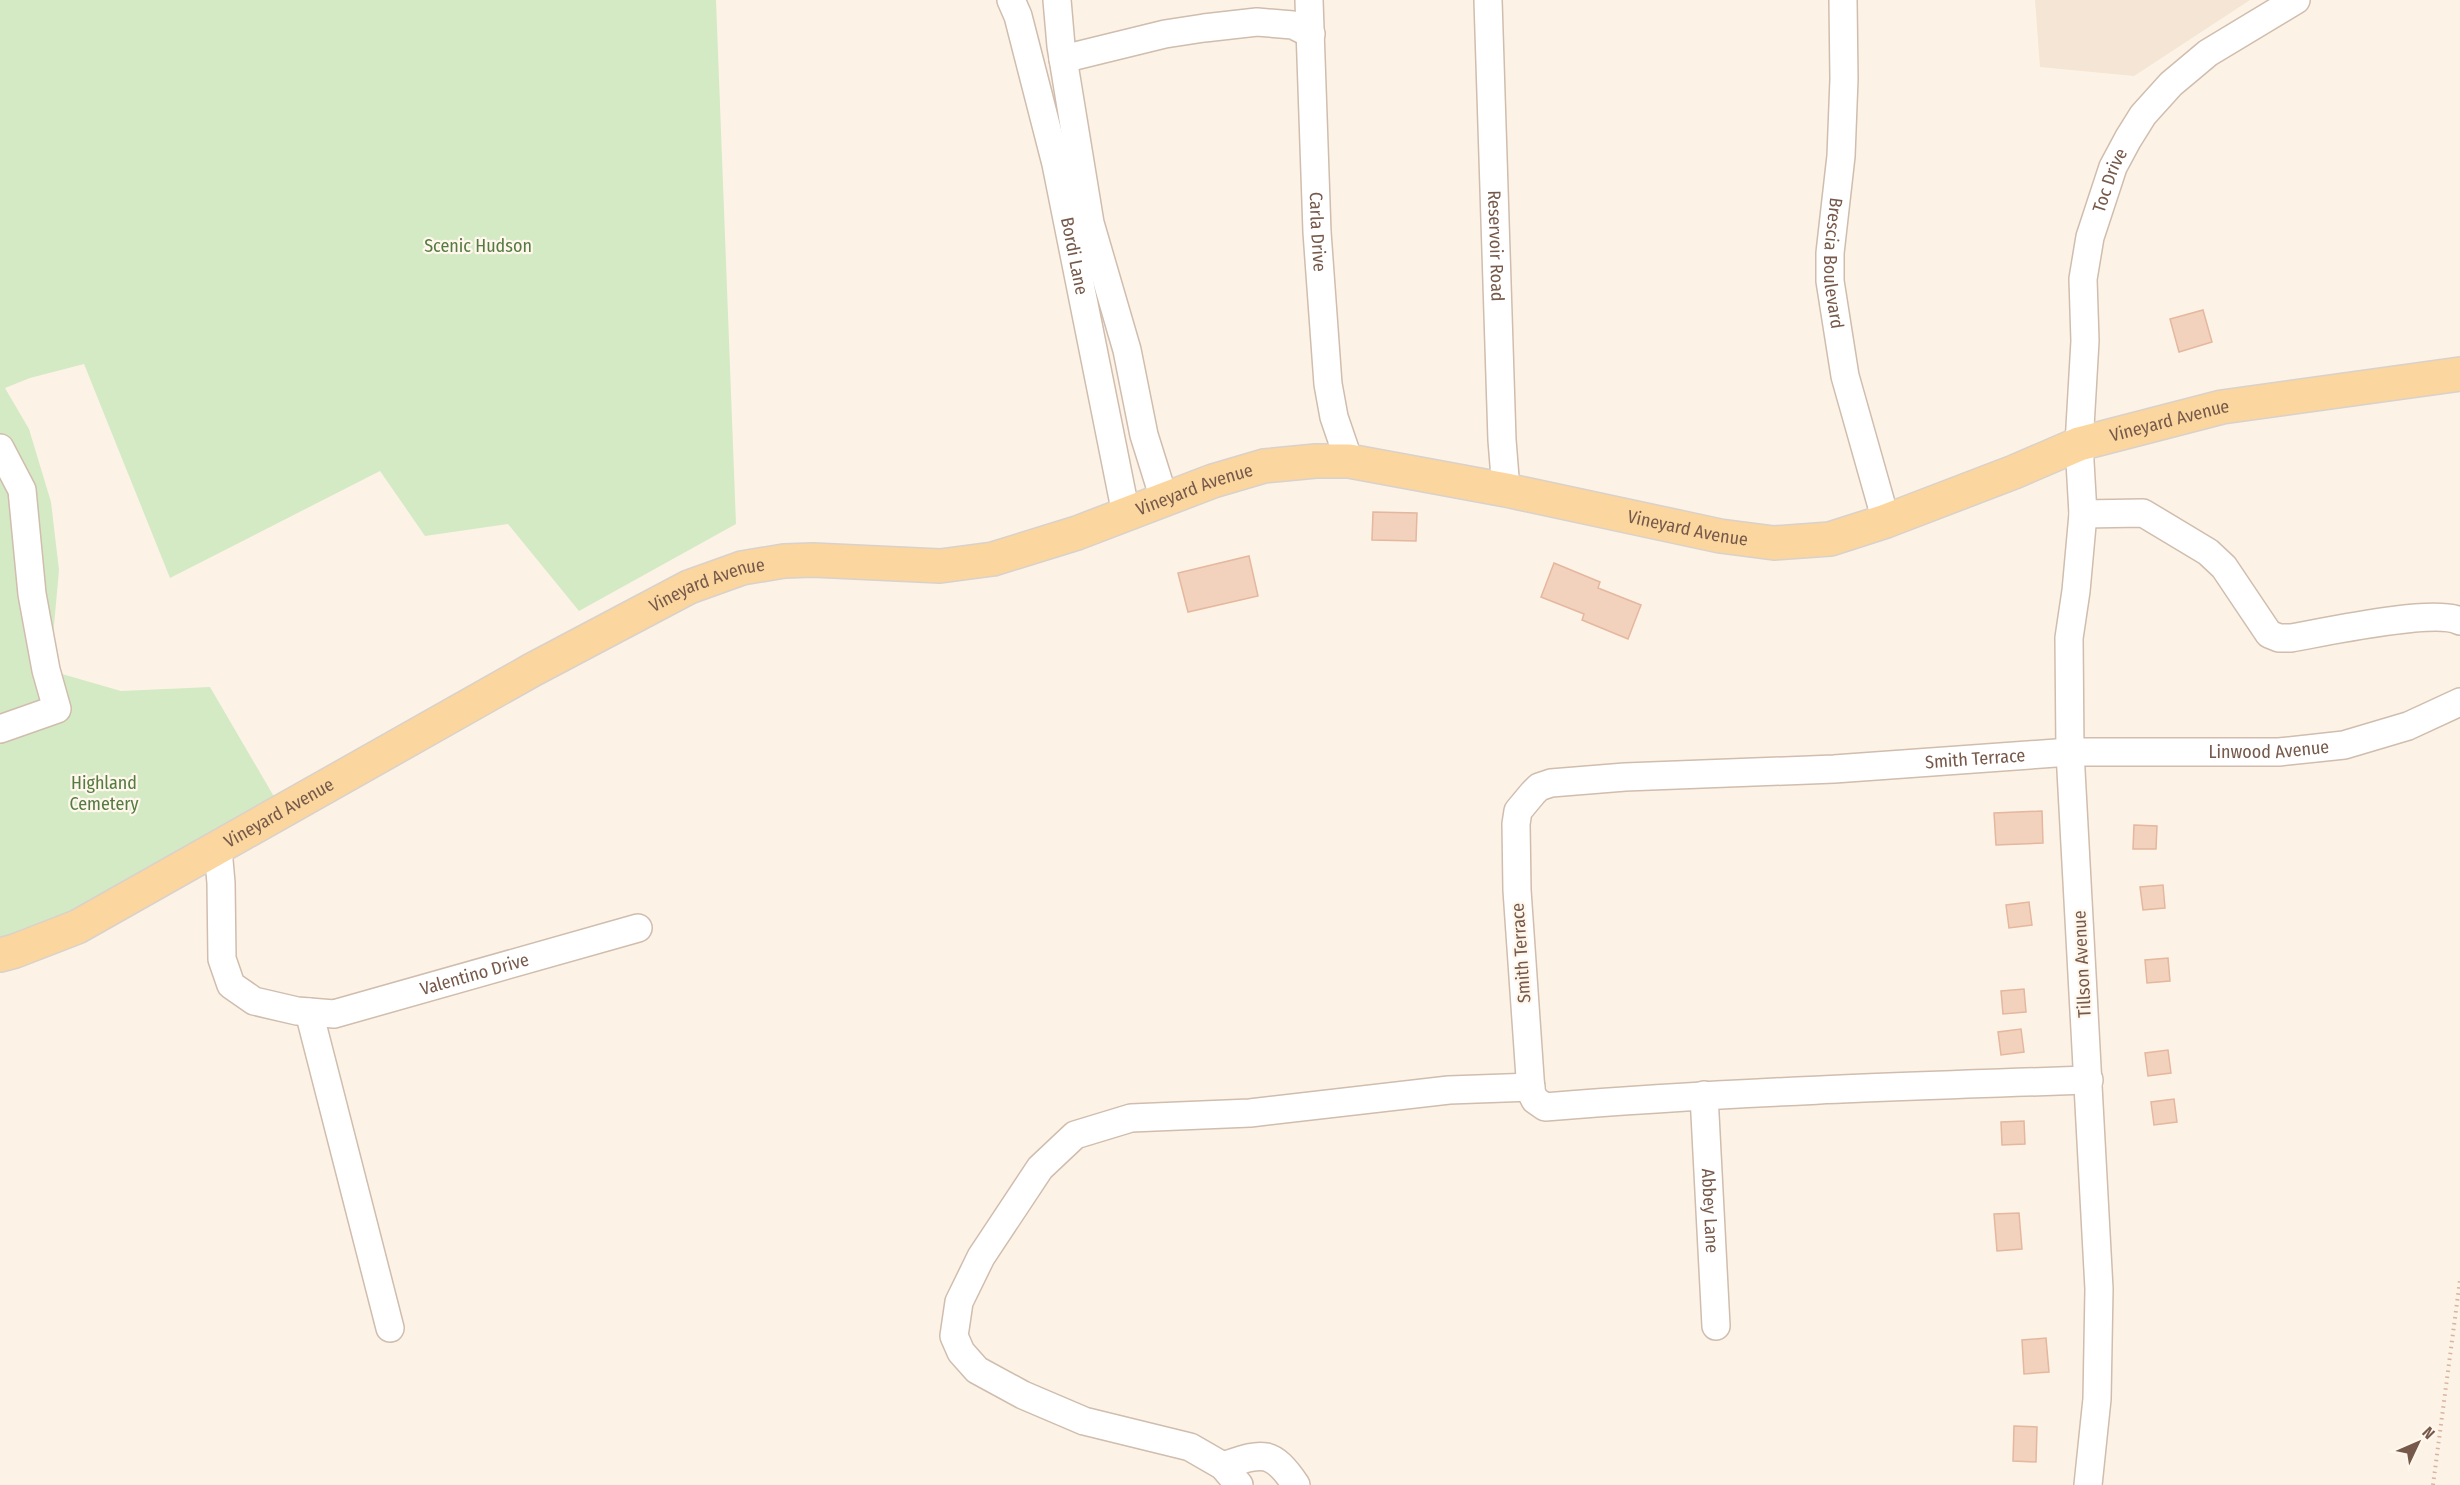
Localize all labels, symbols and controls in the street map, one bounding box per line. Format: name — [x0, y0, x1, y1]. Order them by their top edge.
street label: Toc Drive — [2088, 144, 2132, 215]
street label: Reservoir Road — [1483, 190, 1509, 302]
street label: Carla Drive — [1305, 192, 1331, 273]
street label: Brescia Boulevard — [1819, 197, 1848, 330]
street label: Bordi Lane — [1056, 215, 1093, 297]
park label: Scenic Hudson — [424, 235, 532, 257]
street label: Vineyard Avenue — [2108, 395, 2231, 447]
street label: Vineyard Avenue — [1133, 459, 1256, 520]
street label: Vineyard Avenue — [1625, 505, 1749, 551]
street label: Vineyard Avenue — [645, 553, 766, 617]
street label: Linwood Avenue — [2208, 736, 2330, 763]
street label: Smith Terrace — [1924, 744, 2026, 773]
park label: Highland Cemetery — [69, 772, 139, 815]
street label: Vineyard Avenue — [220, 773, 338, 853]
street label: Smith Terrace — [1507, 902, 1535, 1004]
street label: Tillson Avenue — [2068, 910, 2096, 1018]
street label: Valentino Drive — [418, 948, 532, 1000]
street label: Abbey Lane — [1697, 1168, 1723, 1254]
north arrow — [2388, 1413, 2448, 1473]
text: N — [2418, 1423, 2439, 1443]

